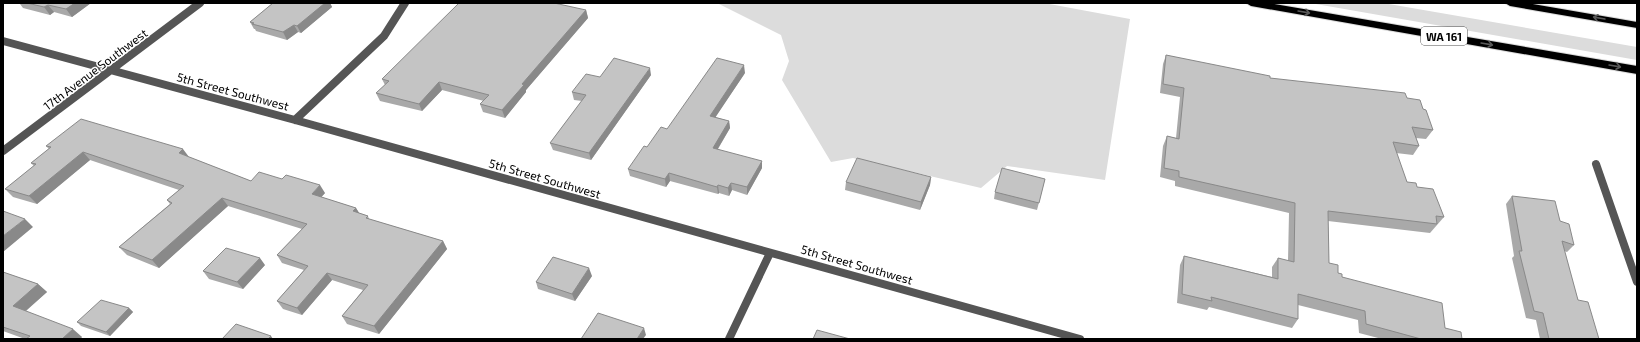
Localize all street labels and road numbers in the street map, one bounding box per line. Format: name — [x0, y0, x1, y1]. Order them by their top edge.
street label: 17th Avenue Southwest — [40, 25, 150, 113]
road number: WA 161 — [1421, 27, 1467, 45]
street label: 5th Street Southwest — [175, 69, 291, 113]
street label: 5th Street Southwest — [488, 155, 603, 201]
street label: 5th Street Southwest — [800, 241, 915, 287]

